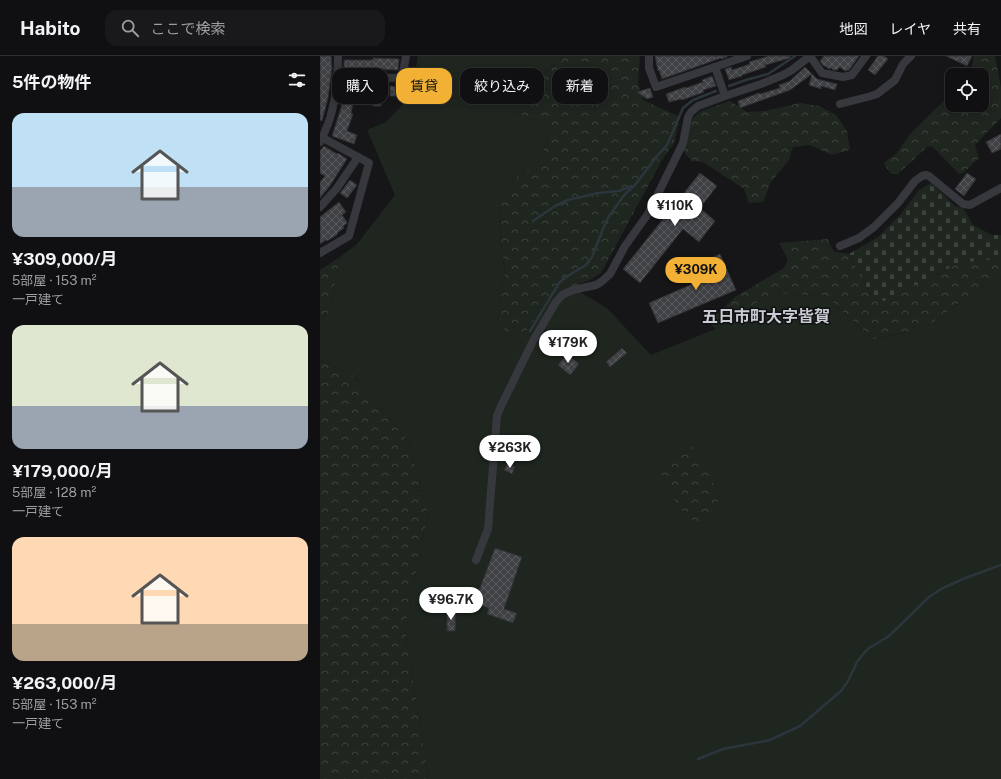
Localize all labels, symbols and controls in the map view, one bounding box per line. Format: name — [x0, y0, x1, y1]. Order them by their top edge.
search box — [105, 10, 385, 46]
text: Habito — [20, 17, 81, 39]
icon: search — [119, 17, 141, 39]
text: ここで検索 — [151, 20, 226, 37]
text: 地図 — [839, 21, 867, 37]
text: レイヤ — [889, 21, 931, 37]
text: 共有 — [953, 21, 981, 37]
chip: 購入 — [332, 68, 388, 104]
chip: 賃貸 — [396, 68, 452, 104]
chip: 絞り込み — [460, 68, 544, 104]
chip: 新着 — [552, 68, 608, 104]
map controls — [945, 68, 989, 112]
button: locate — [945, 68, 989, 112]
icon: filters — [286, 69, 308, 91]
text: 5件の物件 — [12, 72, 91, 92]
icon: home — [124, 139, 196, 211]
pin: ¥110K — [647, 193, 703, 227]
text: ¥110K — [656, 198, 694, 213]
text: ¥309,000/月 — [12, 249, 118, 269]
pin: ¥309K — [668, 257, 724, 291]
text: ¥309K — [674, 262, 718, 277]
text: 5部屋 · 153 m² — [12, 273, 97, 288]
text: 一戸建て — [12, 292, 64, 307]
district label: 五日市町大字皆賀 — [702, 307, 830, 326]
pin: ¥179K — [540, 330, 596, 364]
text: ¥179K — [548, 335, 588, 350]
icon: home — [124, 351, 196, 423]
pin: ¥263K — [482, 435, 538, 469]
text: ¥263K — [488, 440, 532, 455]
text: ¥179,000/月 — [12, 461, 113, 481]
text: 5部屋 · 128 m² — [12, 485, 96, 500]
text: 一戸建て — [12, 504, 64, 519]
icon: home — [124, 563, 196, 635]
pin: ¥96.7K — [418, 587, 484, 621]
text: ¥96.7K — [428, 592, 474, 607]
text: ¥263,000/月 — [12, 673, 117, 693]
text: 5部屋 · 153 m² — [12, 697, 97, 712]
text: 一戸建て — [12, 716, 64, 731]

